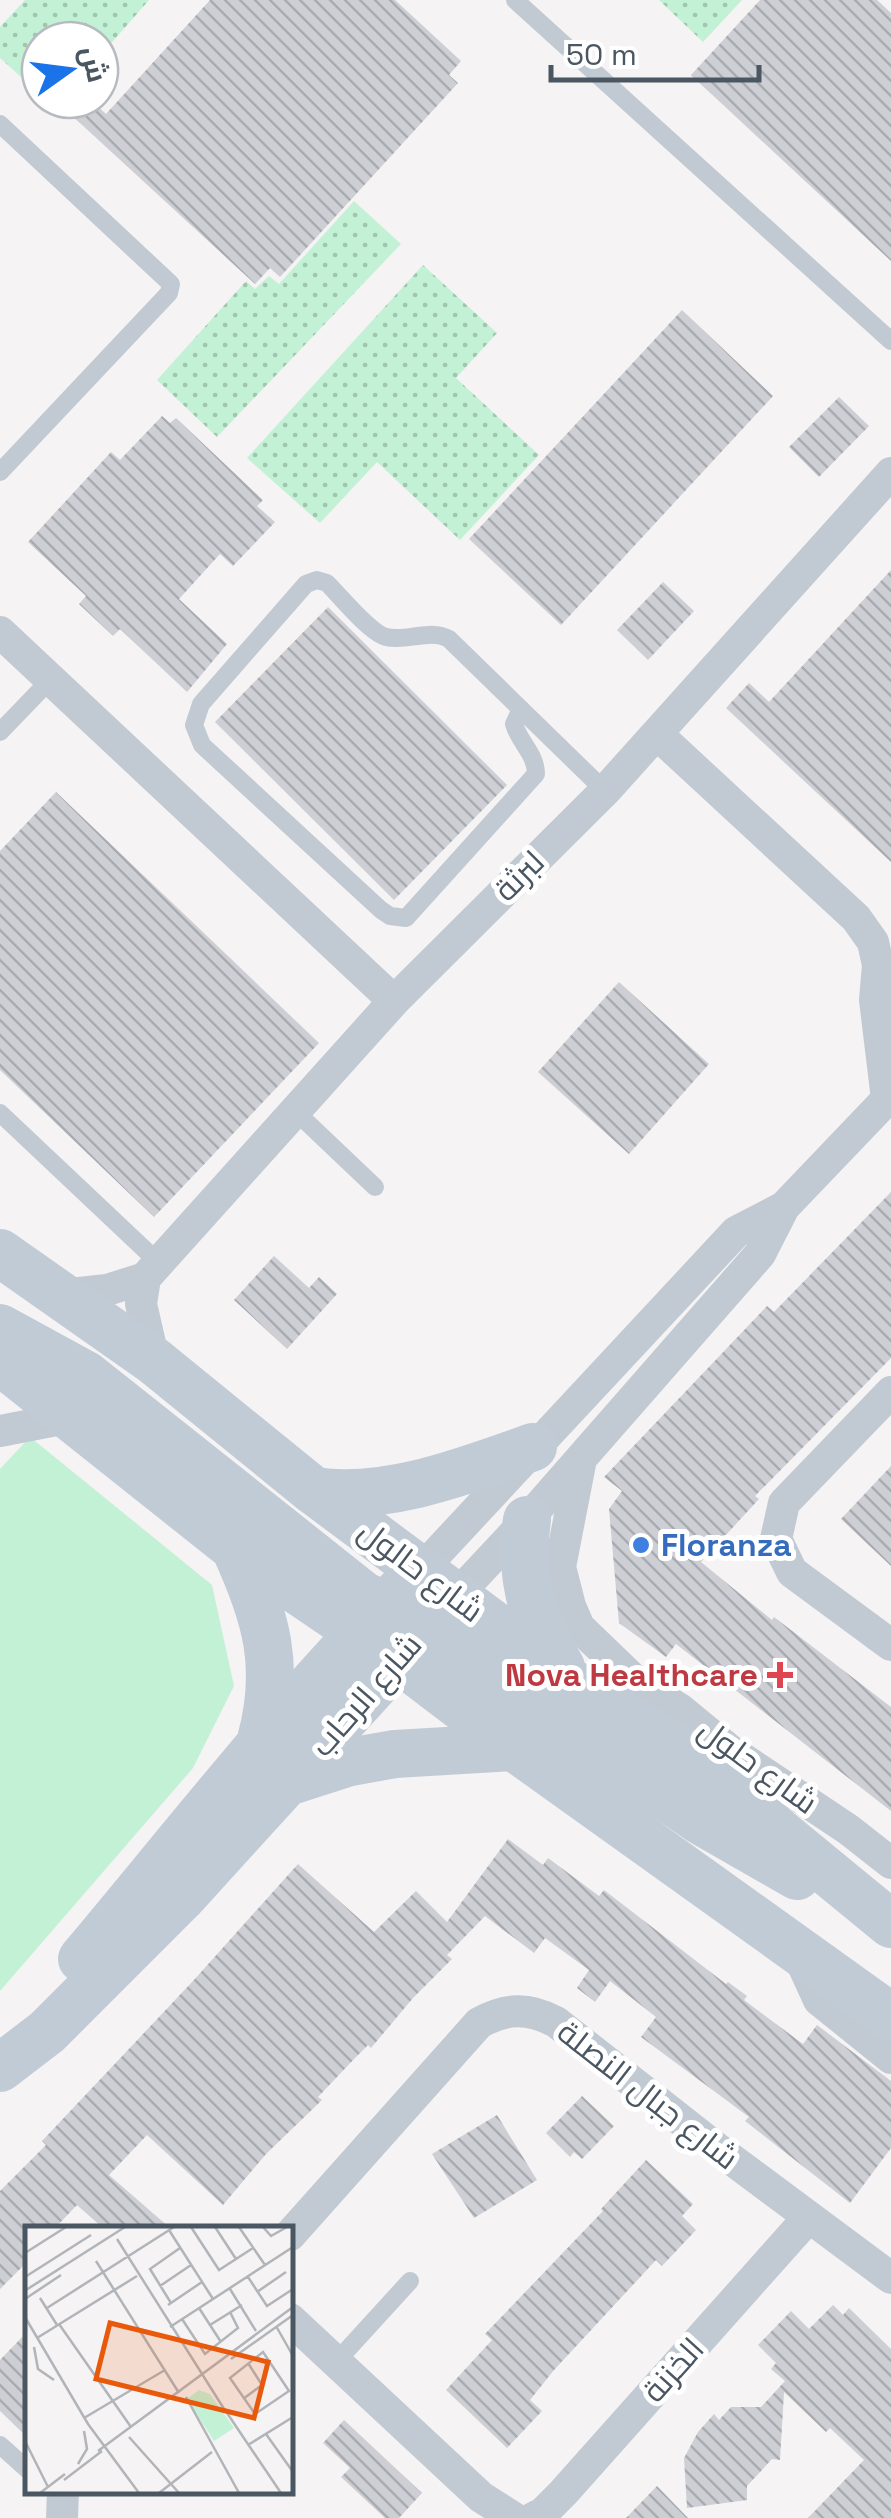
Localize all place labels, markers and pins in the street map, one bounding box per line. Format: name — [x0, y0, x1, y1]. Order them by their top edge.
place label: Floranza — [661, 1525, 792, 1565]
marker: Floranza — [630, 1534, 652, 1556]
place label: Nova Healthcare — [505, 1655, 758, 1695]
marker: Nova Healthcare — [767, 1662, 793, 1688]

